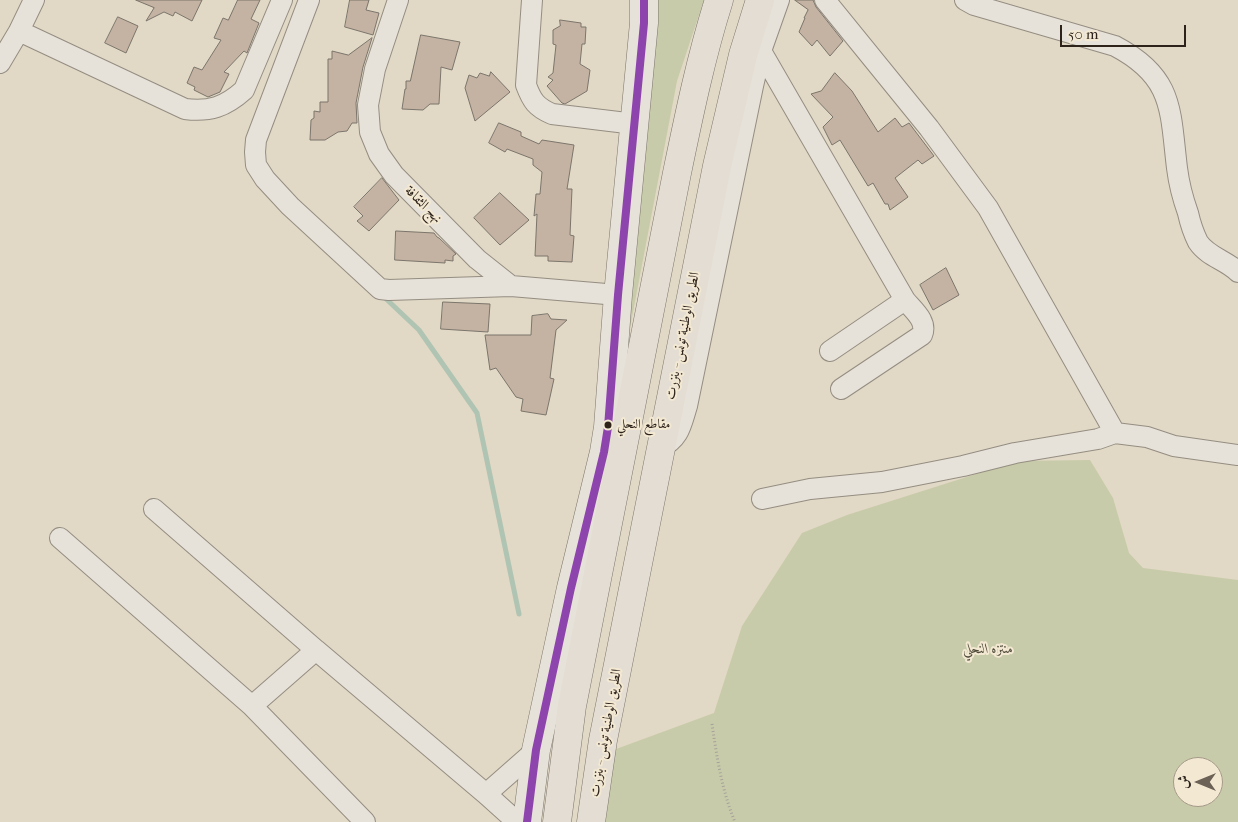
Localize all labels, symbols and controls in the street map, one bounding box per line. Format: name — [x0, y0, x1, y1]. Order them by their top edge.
scale bar — [1063, 15, 1189, 47]
text: 50 m — [1068, 25, 1098, 43]
street label: نهج الثقافة — [401, 183, 445, 227]
street label: الطريق الوطنية تونس - بنزرت — [662, 271, 704, 401]
place label: مقاطع النحلي — [617, 417, 670, 433]
marker: مقاطع النحلي — [603, 420, 613, 430]
park label: منتزه النحلي — [963, 642, 1013, 658]
street label: الطريق الوطنية تونس - بنزرت — [586, 668, 626, 798]
north arrow — [1173, 757, 1223, 807]
text: ش — [1175, 775, 1192, 789]

